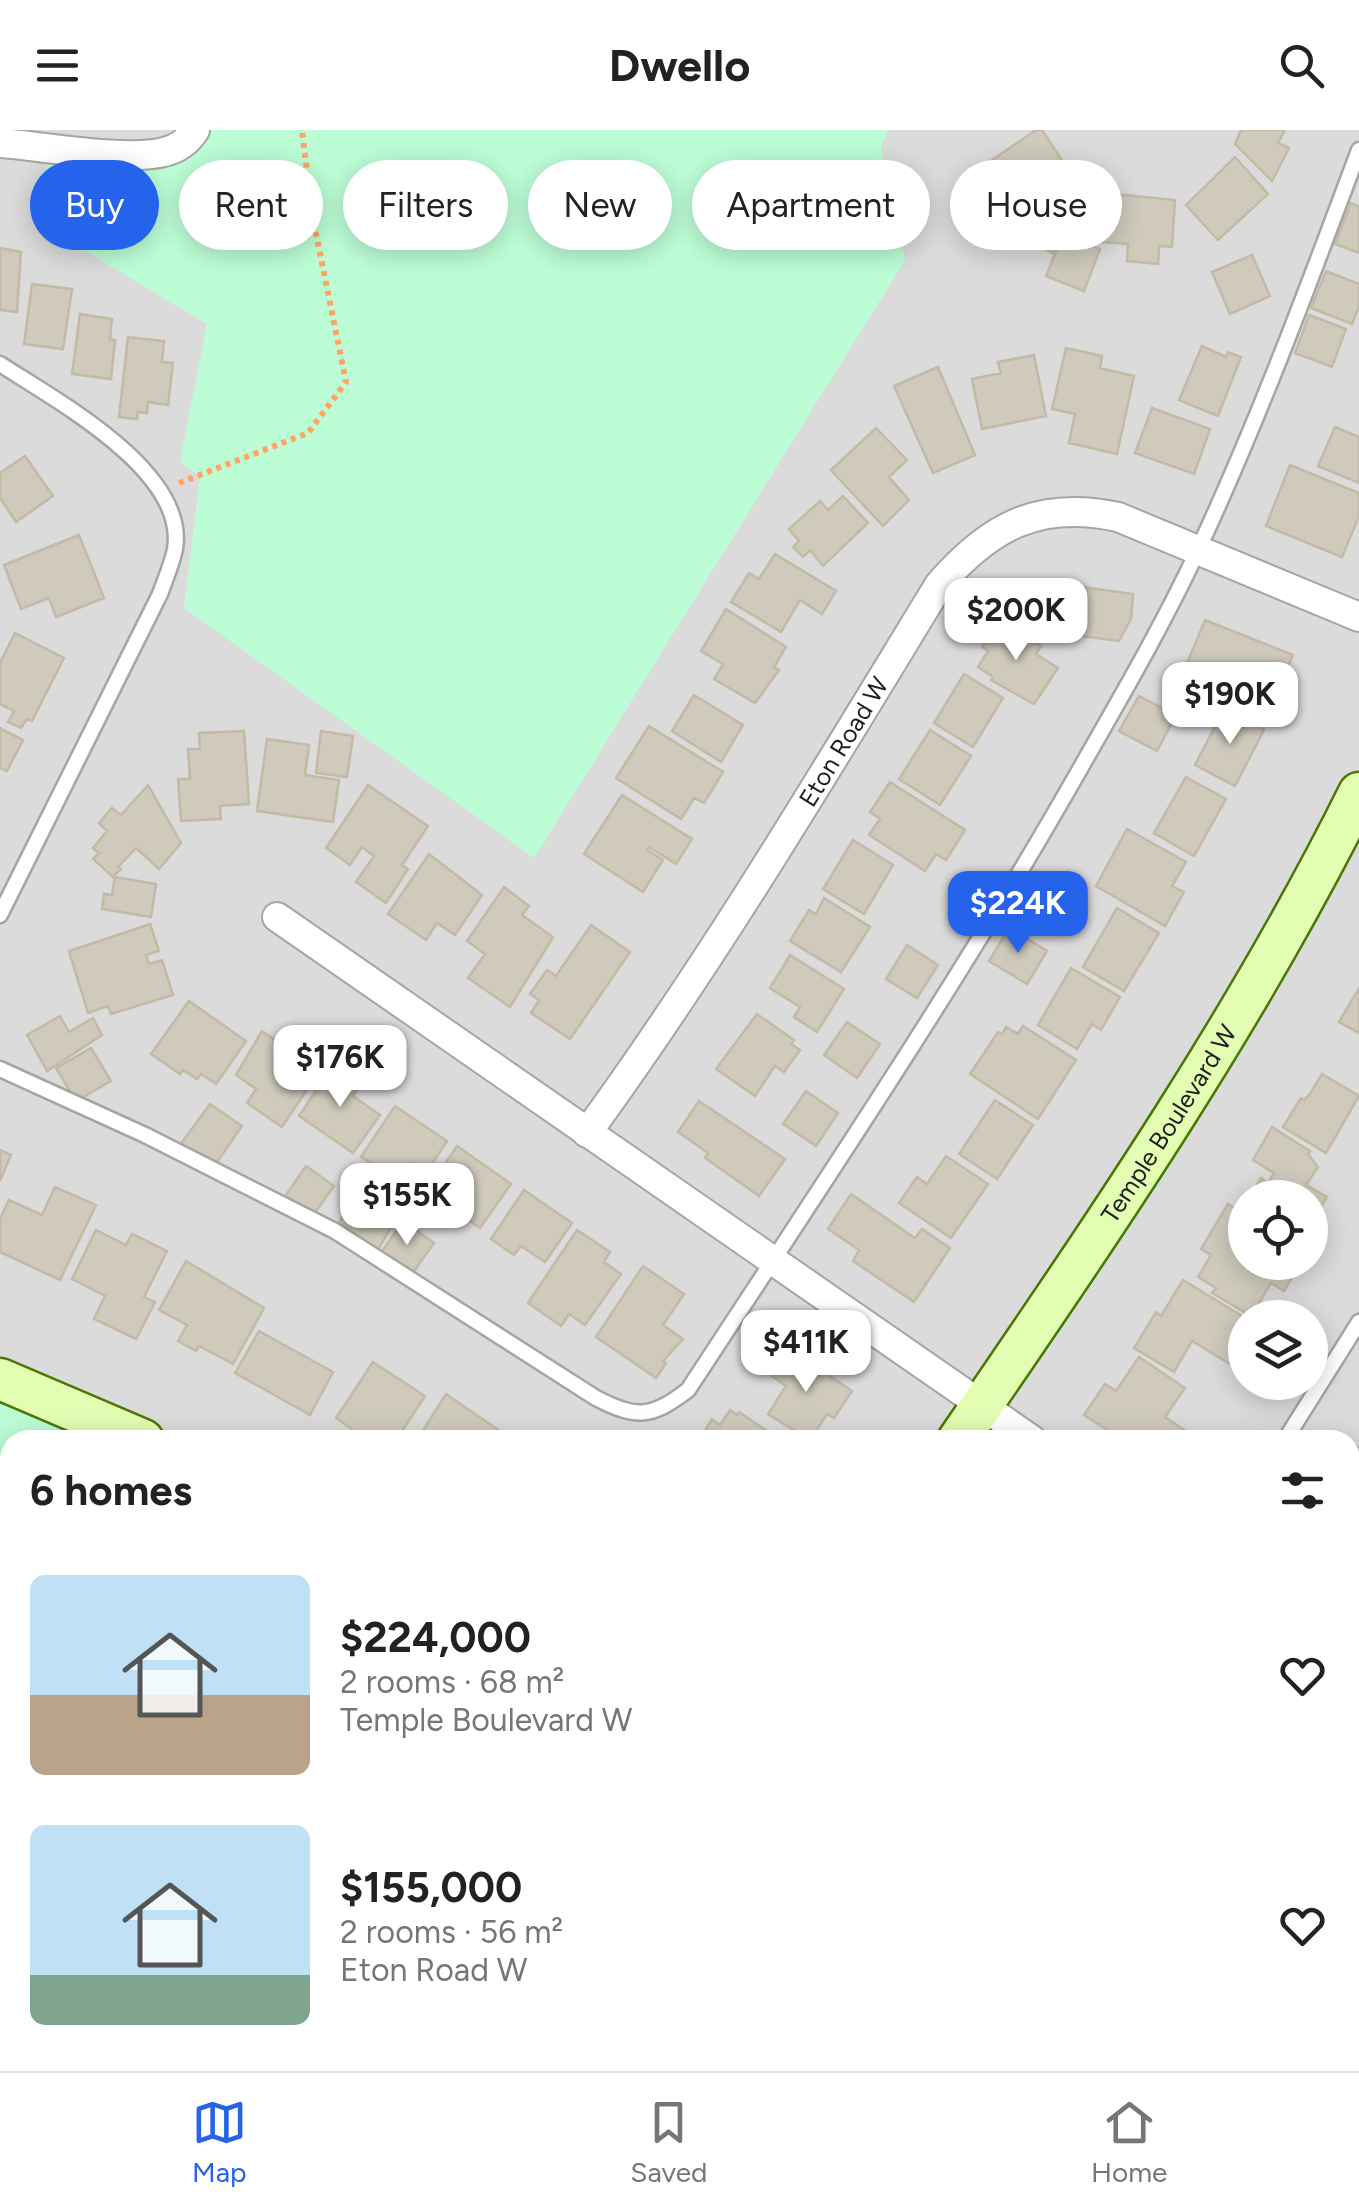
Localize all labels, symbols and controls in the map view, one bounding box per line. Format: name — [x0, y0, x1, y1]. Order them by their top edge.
icon: menu — [30, 38, 85, 93]
text: Dwello — [609, 38, 750, 92]
icon: search — [1274, 38, 1329, 93]
chip: Buy — [30, 160, 159, 250]
chip: Rent — [179, 160, 323, 250]
chip: Filters — [343, 160, 508, 250]
chip: New — [528, 160, 672, 250]
chip: Apartment — [692, 160, 930, 250]
chip: House — [950, 160, 1122, 250]
pin: $200K — [946, 578, 1086, 663]
text: $200K — [966, 591, 1066, 629]
pin: $190K — [1160, 662, 1300, 747]
street label: Eton Road W — [792, 671, 894, 812]
text: $190K — [1184, 675, 1276, 713]
pin: $224K — [948, 871, 1088, 956]
text: $224K — [970, 884, 1066, 922]
street label: Temple Boulevard W — [1094, 1019, 1243, 1228]
pin: $176K — [270, 1025, 410, 1110]
text: $176K — [296, 1038, 384, 1076]
pin: $155K — [337, 1163, 477, 1248]
text: $155K — [362, 1176, 452, 1214]
map controls — [1228, 1180, 1328, 1400]
button: locate — [1228, 1180, 1328, 1280]
button: layers — [1228, 1300, 1328, 1400]
pin: $411K — [736, 1310, 876, 1395]
text: $411K — [763, 1323, 849, 1361]
icon: filters — [1275, 1463, 1330, 1518]
text: 6 homes — [30, 1465, 192, 1516]
text: $224,000 — [340, 1612, 531, 1663]
icon: home — [110, 1615, 230, 1735]
icon: heart — [1275, 1648, 1330, 1703]
text: 2 rooms · 68 m² — [340, 1663, 564, 1701]
text: Temple Boulevard W — [340, 1701, 633, 1739]
text: $155,000 — [340, 1862, 522, 1913]
icon: home — [110, 1865, 230, 1985]
icon: heart — [1275, 1898, 1330, 1953]
text: 2 rooms · 56 m² — [340, 1913, 563, 1951]
text: Eton Road W — [340, 1951, 528, 1989]
tab: Map — [192, 2095, 247, 2189]
tab: Saved — [630, 2095, 707, 2189]
tab: Home — [1091, 2095, 1167, 2189]

